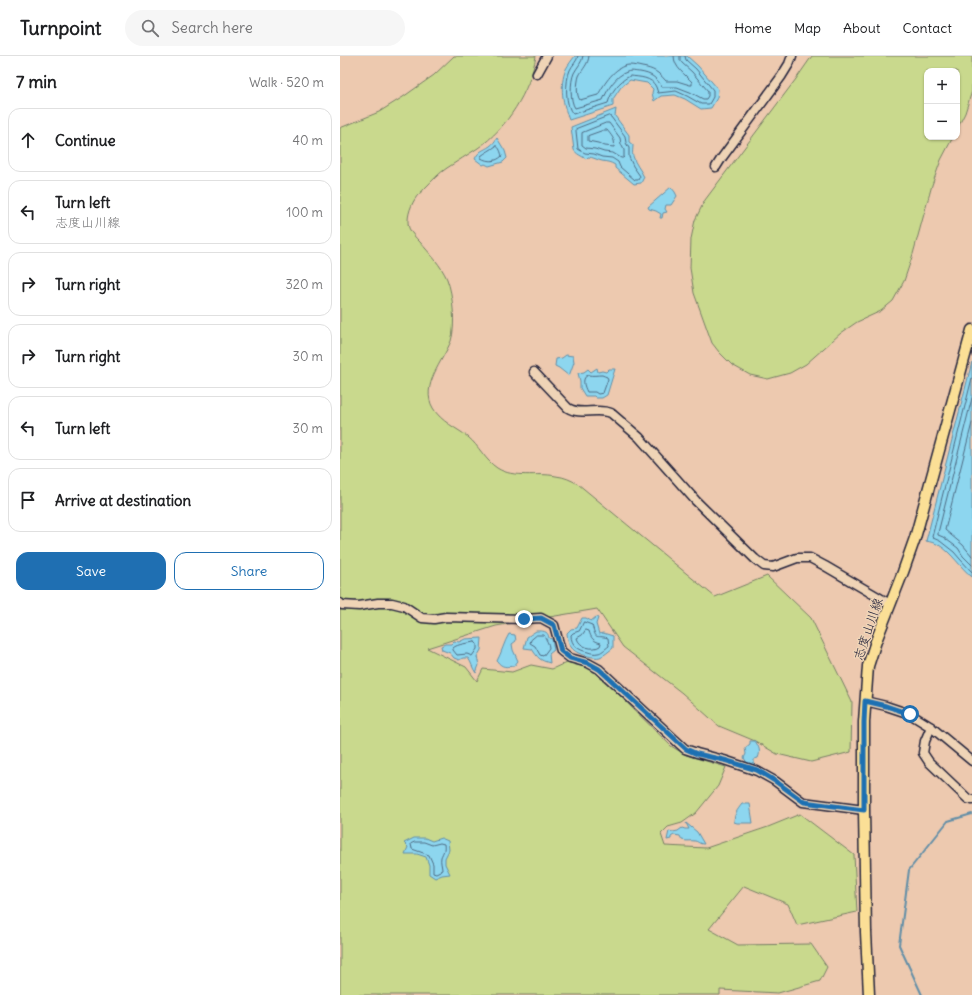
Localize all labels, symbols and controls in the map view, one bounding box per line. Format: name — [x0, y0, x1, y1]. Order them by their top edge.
search box — [125, 10, 405, 46]
text: Turnpoint — [20, 16, 101, 40]
icon: search — [139, 17, 161, 39]
text: Search here — [171, 18, 253, 37]
text: Home — [734, 19, 772, 37]
text: Map — [794, 19, 821, 37]
text: About — [843, 19, 881, 37]
text: Contact — [903, 19, 952, 37]
map controls — [924, 68, 960, 140]
button: + — [924, 68, 960, 104]
text: 7 min — [16, 71, 57, 93]
text: Walk · 520 m — [249, 74, 324, 91]
button: − — [924, 104, 960, 140]
icon: ahead — [17, 129, 39, 151]
text: Continue — [55, 131, 116, 150]
text: 40 m — [292, 132, 323, 149]
text: Turn left — [55, 193, 110, 212]
icon: left — [17, 201, 39, 223]
text: 100 m — [286, 204, 323, 221]
text: 志度山川線 — [55, 214, 120, 231]
icon: right — [17, 273, 39, 295]
text: Turn right — [55, 275, 120, 294]
text: 320 m — [285, 276, 323, 293]
icon: right — [17, 345, 39, 367]
text: Turn right — [55, 347, 120, 366]
text: 30 m — [293, 348, 323, 365]
icon: left — [17, 417, 39, 439]
text: Turn left — [55, 419, 110, 438]
text: 30 m — [293, 420, 323, 437]
icon: arrive — [17, 489, 39, 511]
text: Arrive at destination — [55, 491, 191, 510]
button: Save — [16, 552, 166, 590]
button: Share — [174, 552, 324, 590]
street label: 志度山川線 — [849, 595, 887, 663]
route end — [515, 610, 533, 628]
route start — [901, 705, 919, 723]

